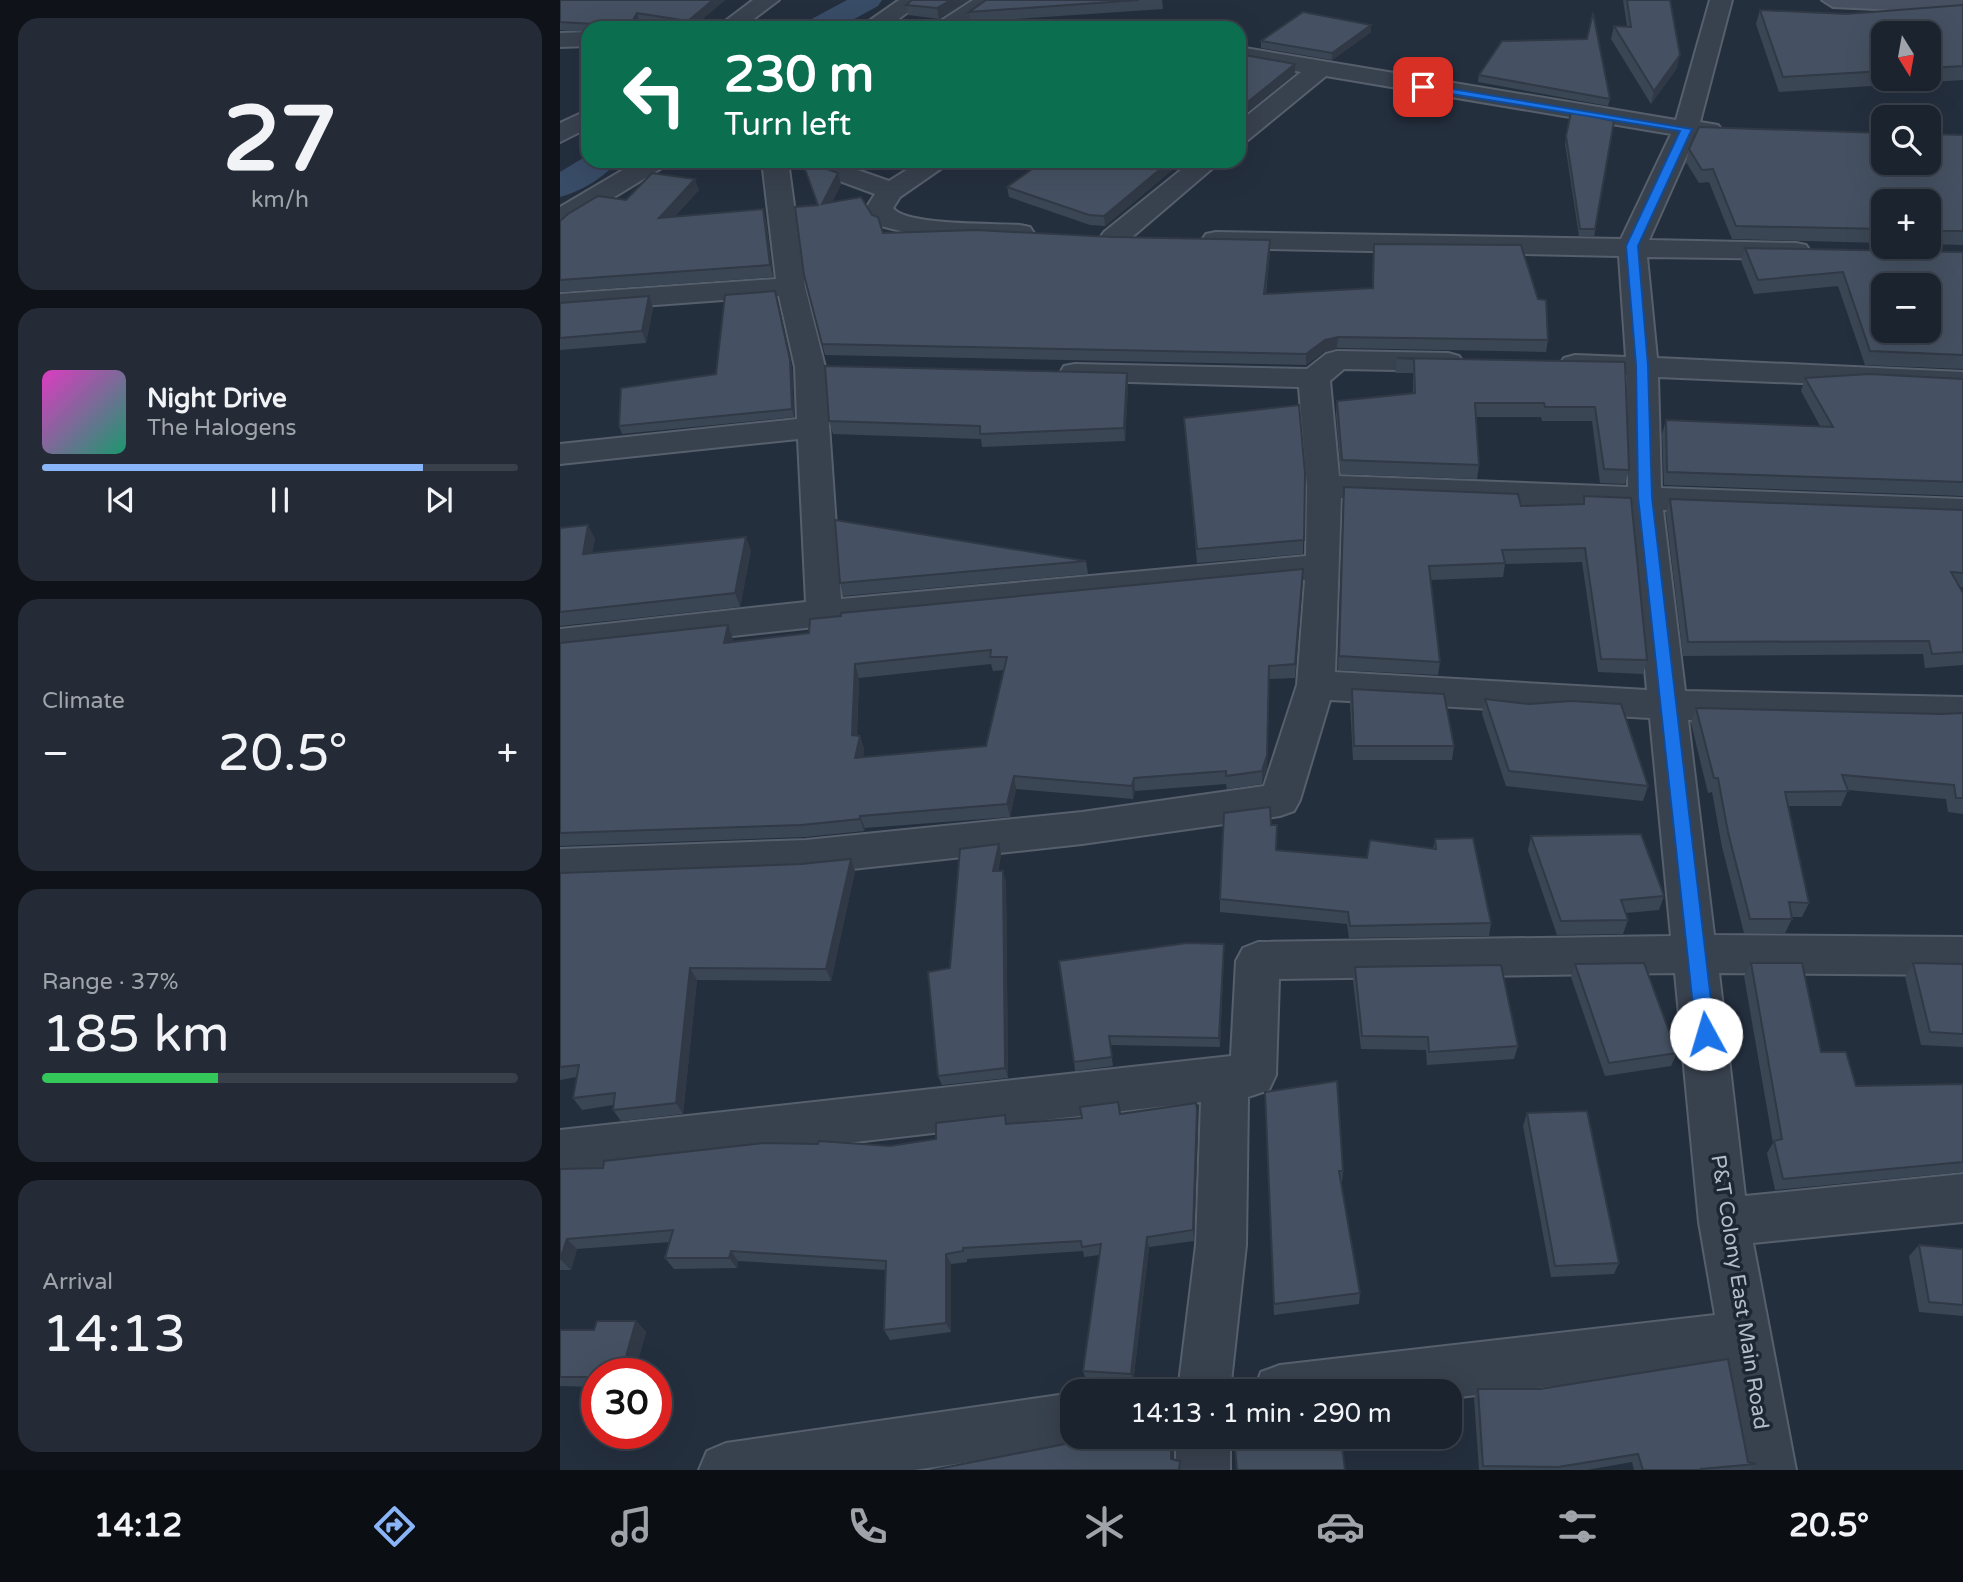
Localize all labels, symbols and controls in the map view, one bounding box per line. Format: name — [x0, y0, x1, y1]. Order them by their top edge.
north arrow — [1871, 21, 1941, 91]
map controls — [1871, 21, 1941, 343]
text: 230 m — [724, 46, 874, 105]
icon: left — [609, 49, 700, 140]
pin — [1393, 57, 1453, 117]
icon: arrive — [1404, 68, 1442, 106]
text: 27 — [223, 85, 337, 195]
button: search — [1871, 105, 1941, 175]
text: Turn left — [724, 106, 851, 144]
text: km/h — [251, 186, 309, 214]
button: + — [1871, 189, 1941, 259]
button: − — [1871, 273, 1941, 343]
text: Night Drive — [147, 383, 287, 414]
text: The Halogens — [147, 414, 296, 442]
icon: previous — [102, 481, 140, 519]
icon: pause — [261, 481, 299, 519]
icon: next — [420, 481, 458, 519]
text: Climate — [42, 687, 125, 715]
text: 20.5° — [218, 722, 348, 785]
text: − — [42, 731, 69, 777]
text: + — [497, 731, 518, 777]
text: Range · 37% — [42, 968, 178, 996]
position arrow — [1669, 997, 1743, 1071]
text: 185 km — [42, 1003, 230, 1066]
street label: P&T Colony East Main Road — [1705, 1153, 1774, 1431]
text: Arrival — [42, 1268, 113, 1296]
text: 14:13 — [42, 1303, 186, 1366]
speed limit sign: 30 — [581, 1358, 672, 1449]
text: 14:13 · 1 min · 290 m — [1130, 1398, 1392, 1429]
icon: directions — [370, 1502, 419, 1551]
icon: music — [607, 1502, 656, 1551]
icon: phone — [843, 1502, 892, 1551]
icon: climate — [1080, 1502, 1129, 1551]
icon: car — [1316, 1502, 1365, 1551]
icon: filters — [1553, 1502, 1602, 1551]
text: 14:12 — [94, 1507, 182, 1545]
text: 20.5° — [1789, 1507, 1869, 1545]

